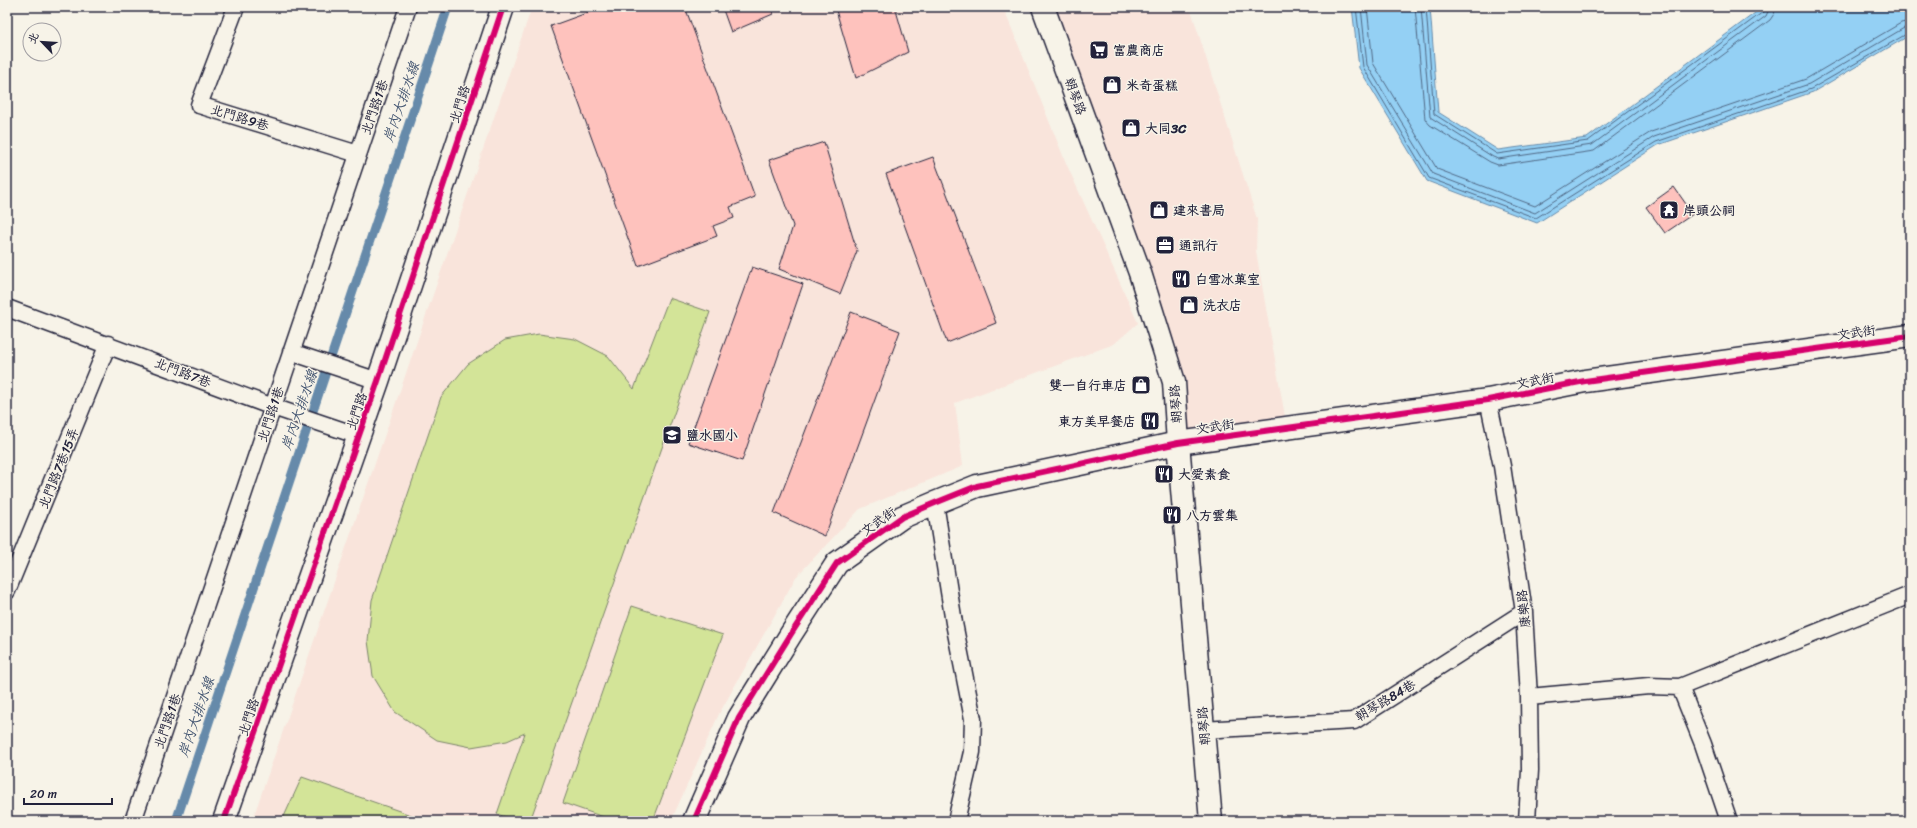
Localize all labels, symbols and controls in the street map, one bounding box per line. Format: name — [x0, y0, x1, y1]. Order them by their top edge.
north arrow — [22, 22, 62, 62]
text: 北 — [22, 29, 44, 47]
supermarket icon: 富農商店 — [1088, 39, 1110, 61]
place label: 富農商店 — [1113, 39, 1165, 62]
water label: 岸內大排水線 — [376, 57, 427, 146]
street label: 朝琴路 — [1058, 74, 1093, 118]
shop icon: 米奇蛋糕 — [1101, 74, 1123, 96]
place label: 米奇蛋糕 — [1126, 74, 1178, 97]
street label: 北門路1巷 — [354, 76, 395, 138]
street label: 北門路 — [443, 82, 476, 126]
street label: 北門路9巷 — [208, 98, 272, 137]
shop icon: 大同3C — [1120, 117, 1142, 139]
place label: 大同3C — [1145, 117, 1187, 140]
shop icon: 建來書局 — [1148, 199, 1170, 221]
place label: 建來書局 — [1173, 199, 1225, 222]
temple icon: 岸頭公祠 — [1658, 199, 1680, 221]
place label: 岸頭公祠 — [1683, 199, 1735, 222]
office icon: 通訊行 — [1154, 234, 1176, 256]
place label: 通訊行 — [1179, 234, 1218, 257]
restaurant icon: 白雪冰菓室 — [1170, 268, 1192, 290]
place label: 白雪冰菓室 — [1195, 268, 1260, 291]
shop icon: 洗衣店 — [1178, 294, 1200, 316]
place label: 洗衣店 — [1203, 294, 1242, 317]
street label: 文武街 — [1835, 318, 1877, 347]
street label: 北門路7巷 — [151, 351, 215, 394]
water label: 岸內大排水線 — [274, 365, 325, 454]
street label: 文武街 — [1514, 365, 1556, 396]
place label: 雙一自行車店 — [1049, 374, 1127, 397]
shop icon: 雙一自行車店 — [1130, 374, 1152, 396]
street label: 北門路1巷 — [251, 383, 290, 445]
street label: 朝琴路 — [1163, 384, 1188, 424]
street label: 北門路 — [339, 389, 374, 433]
place label: 東方美早餐店 — [1058, 410, 1136, 433]
restaurant icon: 東方美早餐店 — [1139, 410, 1161, 432]
street label: 文武街 — [1194, 412, 1236, 441]
street label: 北門路7巷15弄 — [32, 424, 85, 512]
school or university icon: 鹽水國小 — [661, 424, 683, 446]
place label: 鹽水國小 — [686, 424, 738, 447]
restaurant icon: 大愛素食 — [1153, 463, 1175, 485]
place label: 大愛素食 — [1178, 463, 1230, 486]
street label: 文武街 — [856, 501, 901, 542]
restaurant icon: 八方雲集 — [1161, 504, 1183, 526]
place label: 八方雲集 — [1186, 504, 1238, 527]
street label: 康樂路 — [1510, 588, 1537, 630]
water label: 岸內大排水線 — [171, 672, 222, 761]
street label: 朝琴路84巷 — [1350, 673, 1420, 728]
street label: 北門路1巷 — [147, 690, 188, 752]
street label: 北門路 — [231, 695, 266, 739]
street label: 朝琴路 — [1190, 706, 1217, 746]
scale bar — [24, 780, 112, 806]
text: 20 m — [30, 783, 57, 805]

